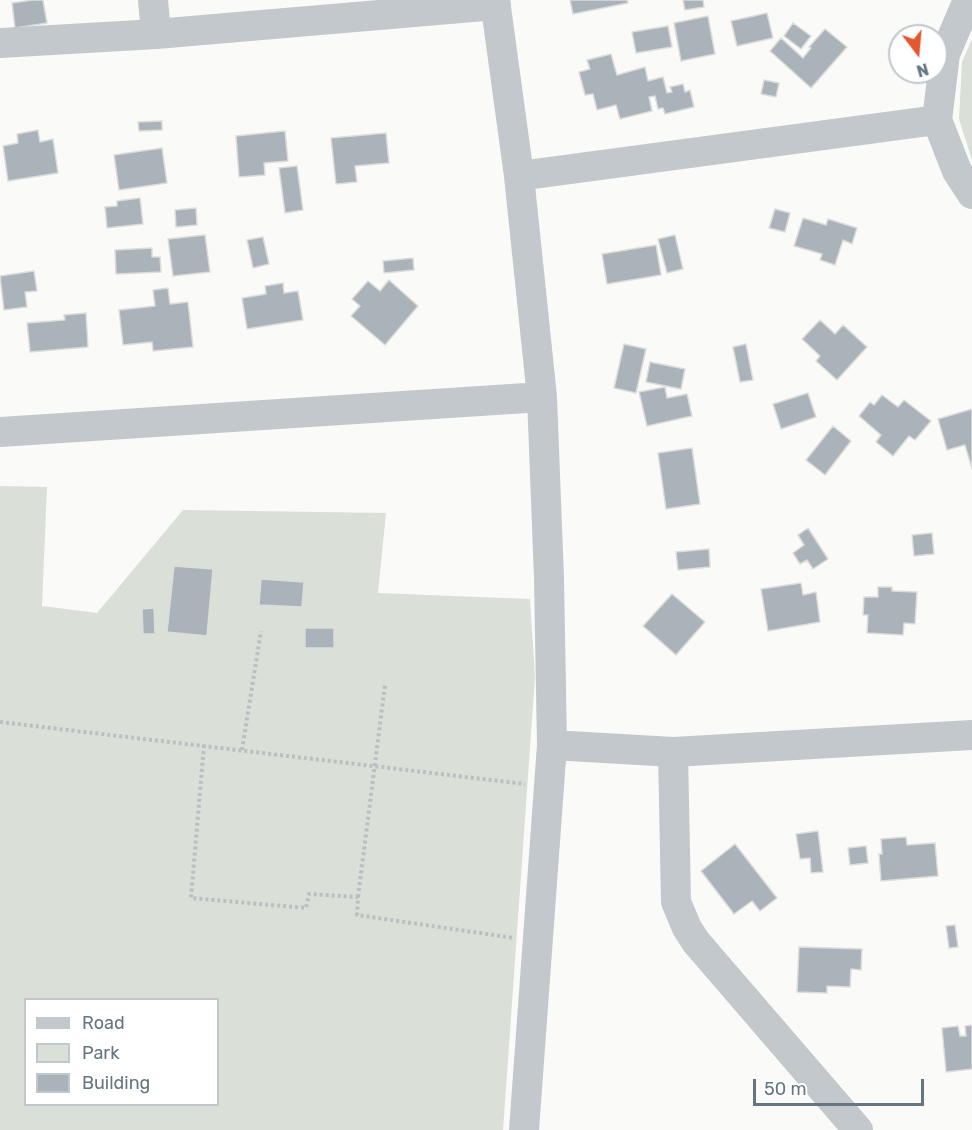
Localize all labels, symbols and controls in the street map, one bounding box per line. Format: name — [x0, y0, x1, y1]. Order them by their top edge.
north arrow — [888, 24, 948, 84]
text: N — [914, 59, 931, 81]
legend — [24, 998, 219, 1106]
text: Road — [82, 1012, 125, 1034]
text: Park — [82, 1042, 119, 1064]
scale bar — [756, 1067, 927, 1105]
text: Building — [82, 1072, 150, 1094]
text: 50 m — [764, 1078, 807, 1100]

